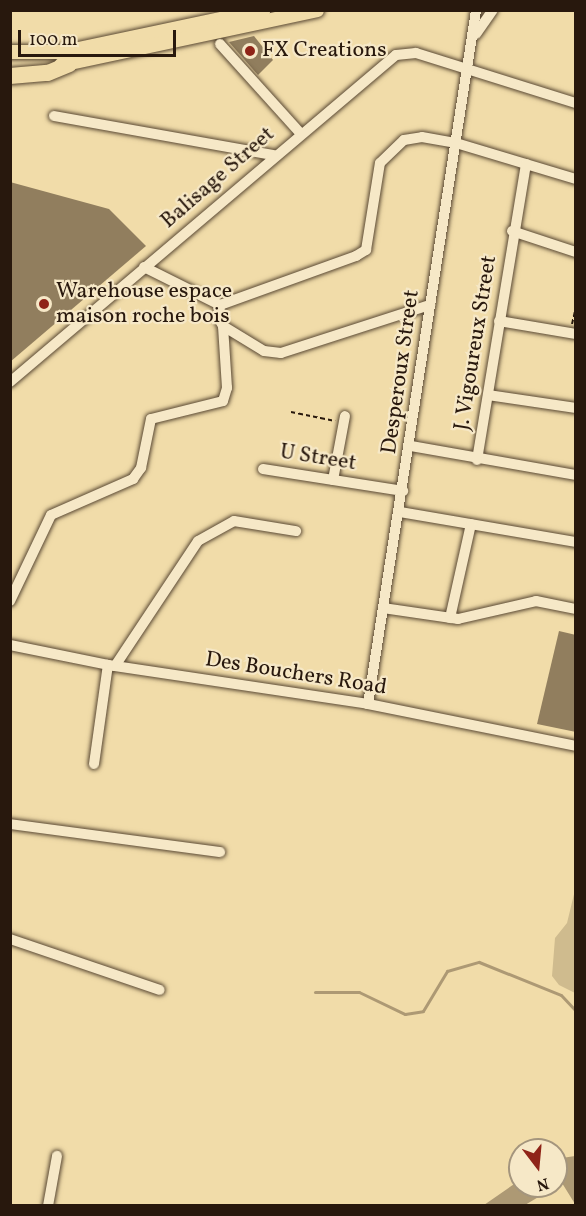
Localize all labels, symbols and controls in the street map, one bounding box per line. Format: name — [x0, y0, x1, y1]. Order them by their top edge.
scale bar — [21, 18, 178, 56]
text: 100 m — [29, 28, 78, 53]
place label: FX Creations — [262, 38, 387, 64]
marker: FX Creations — [243, 44, 257, 58]
street label: Balisage Street — [156, 121, 280, 235]
street label: J. Vigoureux Street — [449, 253, 503, 433]
place label: Warehouse espace maison roche bois — [56, 278, 232, 330]
street label: Desperoux Street — [376, 288, 426, 456]
marker: Warehouse espace maison roche bois — [37, 297, 51, 311]
street label: U Street — [278, 439, 358, 477]
street label: Des Bouchers Road — [203, 647, 389, 701]
north arrow — [508, 1138, 568, 1198]
text: N — [534, 1171, 551, 1196]

